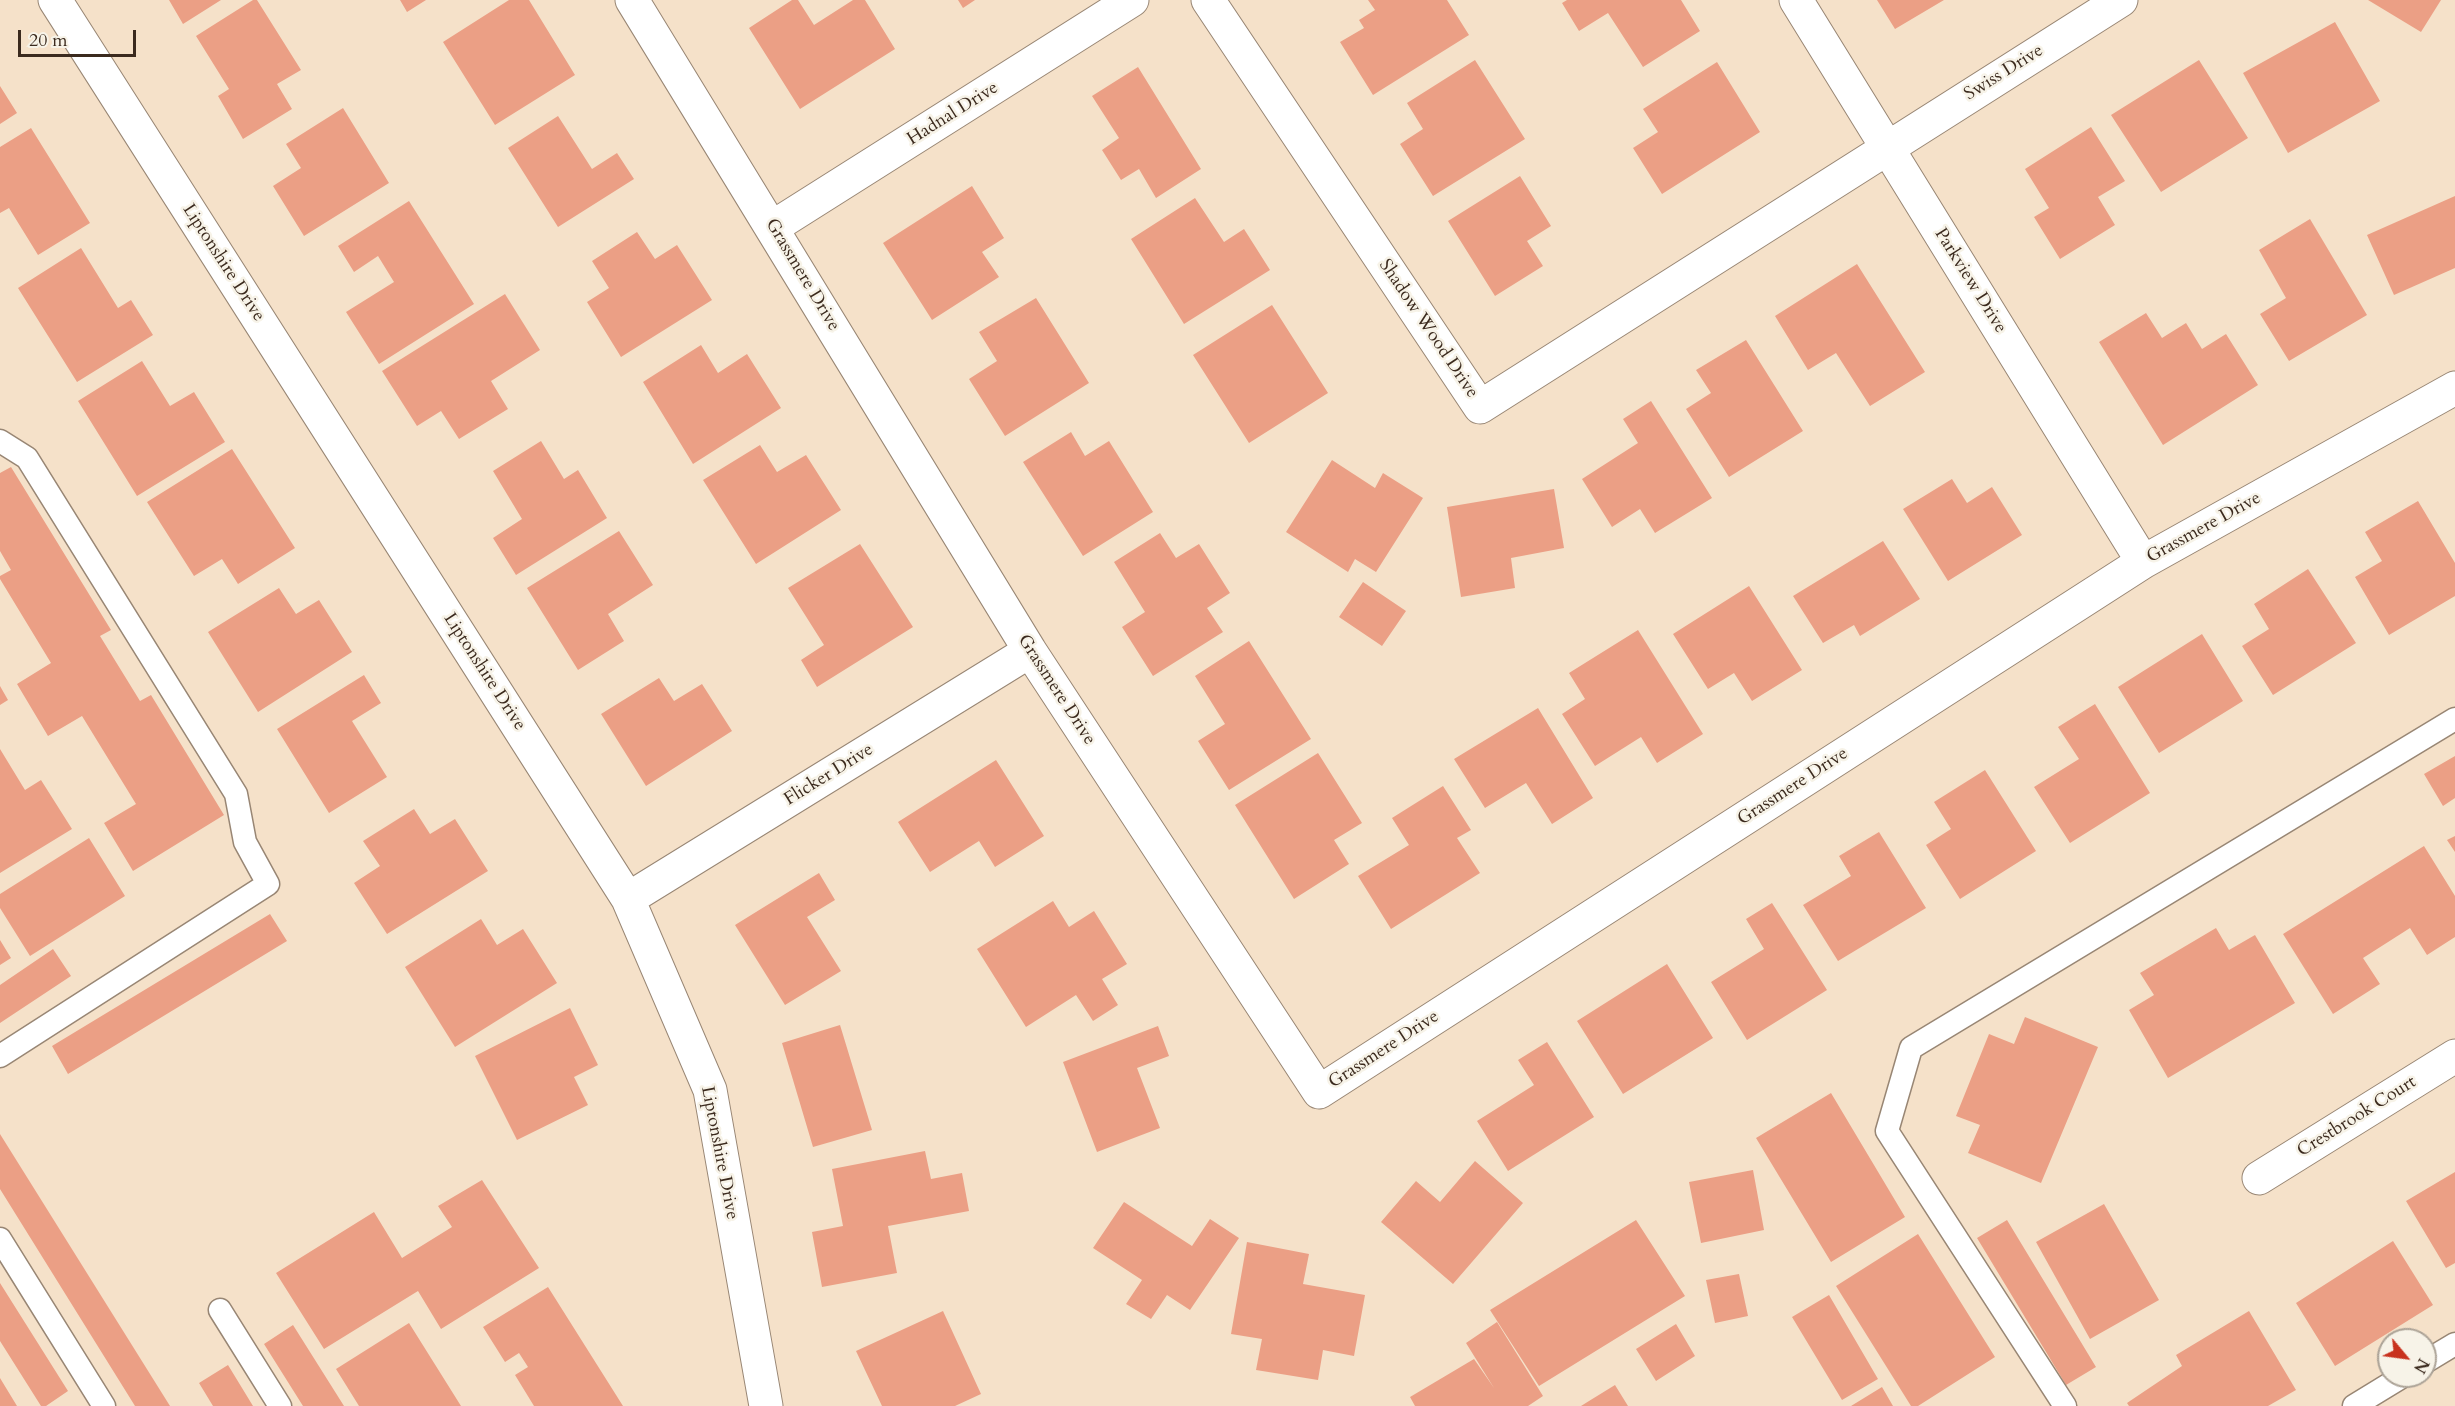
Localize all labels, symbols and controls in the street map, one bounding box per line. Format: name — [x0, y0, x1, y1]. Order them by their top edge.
scale bar — [21, 18, 140, 56]
text: 20 m — [29, 28, 68, 53]
street label: Swiss Drive — [1961, 40, 2047, 106]
street label: Hadnal Drive — [903, 77, 1003, 151]
street label: Liptonshire Drive — [177, 200, 269, 326]
street label: Grassmere Drive — [760, 215, 844, 335]
street label: Parkview Drive — [1929, 224, 2011, 338]
street label: Shadow Wood Drive — [1374, 256, 1482, 402]
street label: Grassmere Drive — [2143, 488, 2265, 568]
street label: Liptonshire Drive — [438, 609, 530, 735]
street label: Grassmere Drive — [1012, 631, 1100, 749]
street label: Flicker Drive — [781, 739, 877, 811]
street label: Grassmere Drive — [1734, 743, 1852, 831]
street label: Grassmere Drive — [1325, 1006, 1443, 1094]
street label: Crestbrook Court — [2294, 1072, 2420, 1162]
street label: Liptonshire Drive — [695, 1085, 743, 1221]
north arrow — [2377, 1328, 2437, 1388]
text: N — [2408, 1354, 2434, 1377]

